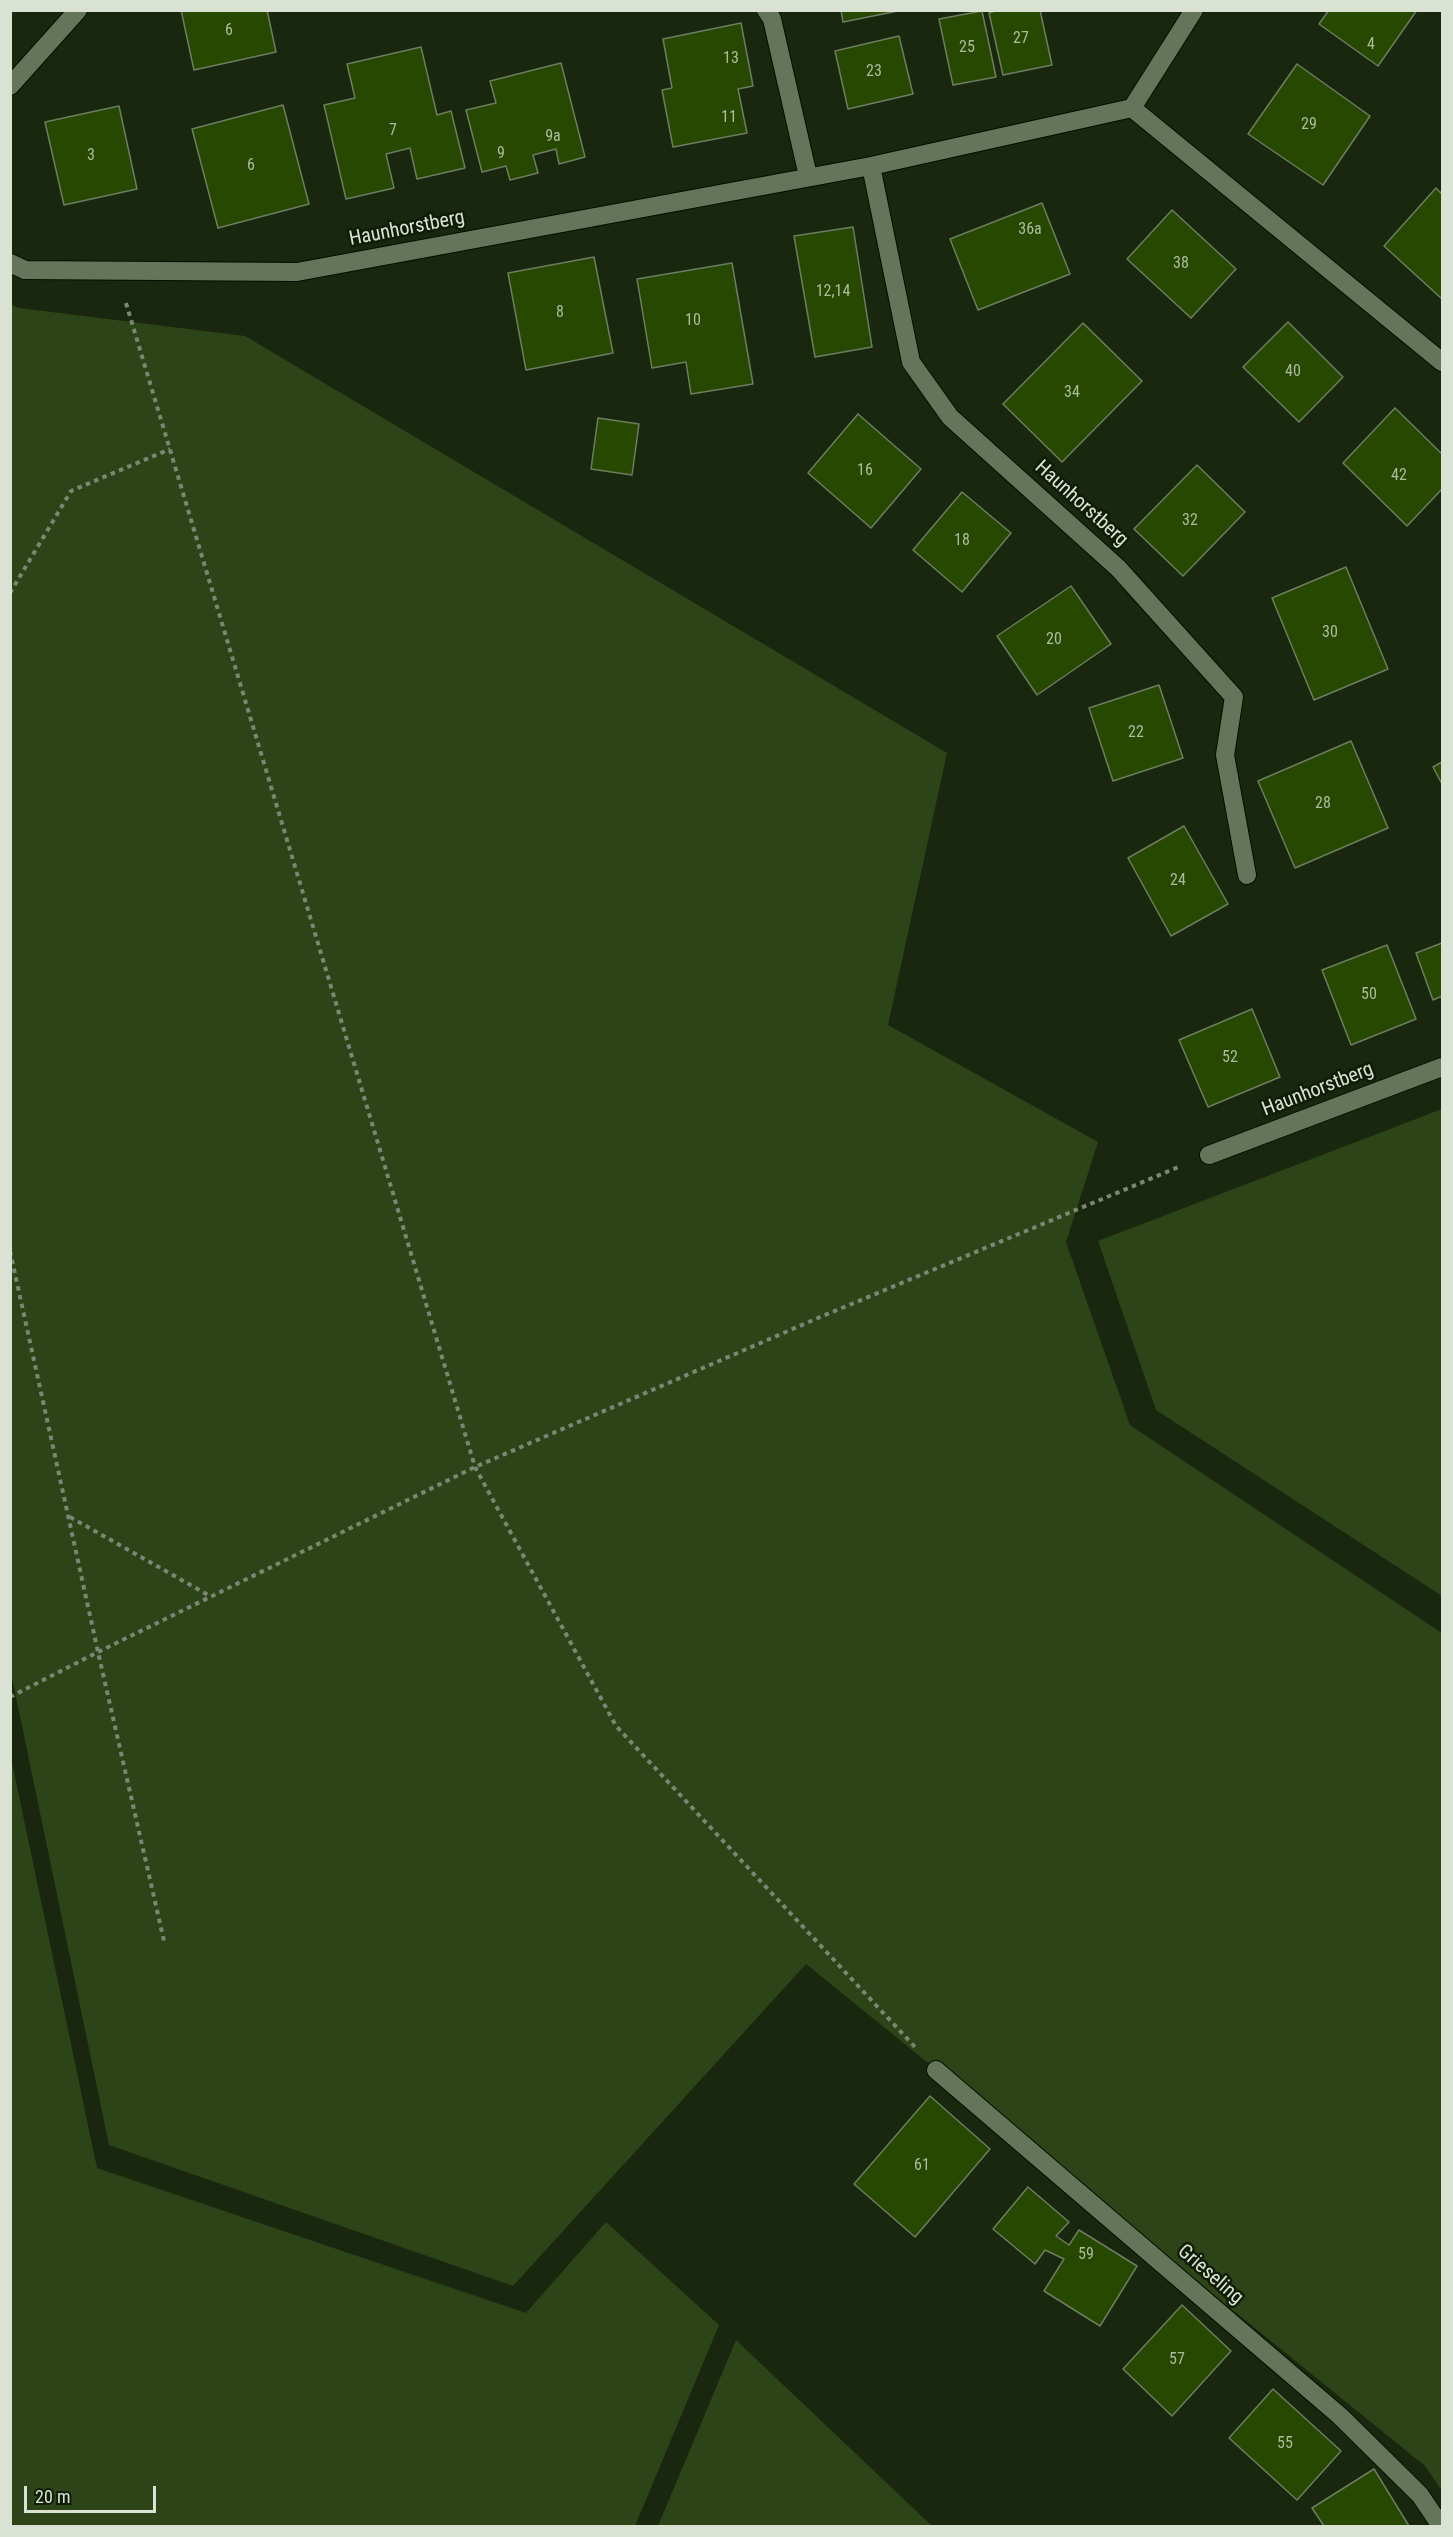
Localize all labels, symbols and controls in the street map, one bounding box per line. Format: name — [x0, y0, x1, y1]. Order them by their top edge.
house number: 6 — [225, 21, 233, 41]
house number: 27 — [1013, 29, 1029, 49]
house number: 4 — [1367, 35, 1375, 55]
house number: 25 — [959, 38, 975, 58]
house number: 13 — [723, 49, 739, 69]
house number: 23 — [866, 62, 882, 82]
house number: 11 — [721, 108, 737, 128]
house number: 29 — [1301, 115, 1317, 135]
house number: 7 — [389, 121, 397, 141]
house number: 9a — [545, 127, 561, 147]
house number: 9 — [497, 144, 505, 164]
house number: 3 — [87, 146, 95, 166]
house number: 6 — [247, 156, 255, 176]
street label: Haunhorstberg — [347, 206, 467, 252]
house number: 36a — [1018, 220, 1042, 240]
house number: 38 — [1173, 254, 1189, 274]
house number: 12,14 — [816, 282, 850, 302]
house number: 8 — [556, 303, 564, 323]
house number: 10 — [685, 311, 701, 331]
house number: 40 — [1285, 362, 1301, 382]
house number: 34 — [1064, 383, 1080, 403]
street label: Haunhorstberg — [1029, 456, 1133, 552]
house number: 16 — [857, 461, 873, 481]
house number: 42 — [1391, 466, 1407, 486]
house number: 32 — [1182, 511, 1198, 531]
house number: 18 — [954, 531, 970, 551]
house number: 30 — [1322, 623, 1338, 643]
house number: 20 — [1046, 630, 1062, 650]
house number: 22 — [1128, 723, 1144, 743]
house number: 28 — [1315, 794, 1331, 814]
house number: 24 — [1170, 871, 1186, 891]
house number: 50 — [1361, 985, 1377, 1005]
house number: 52 — [1222, 1048, 1238, 1068]
street label: Haunhorstberg — [1259, 1058, 1377, 1122]
house number: 61 — [914, 2156, 930, 2176]
street label: Grieseling — [1172, 2240, 1248, 2310]
house number: 59 — [1078, 2245, 1094, 2265]
house number: 57 — [1169, 2350, 1185, 2370]
house number: 55 — [1277, 2434, 1293, 2454]
scale bar — [27, 2474, 159, 2512]
text: 20 m — [35, 2486, 70, 2507]

